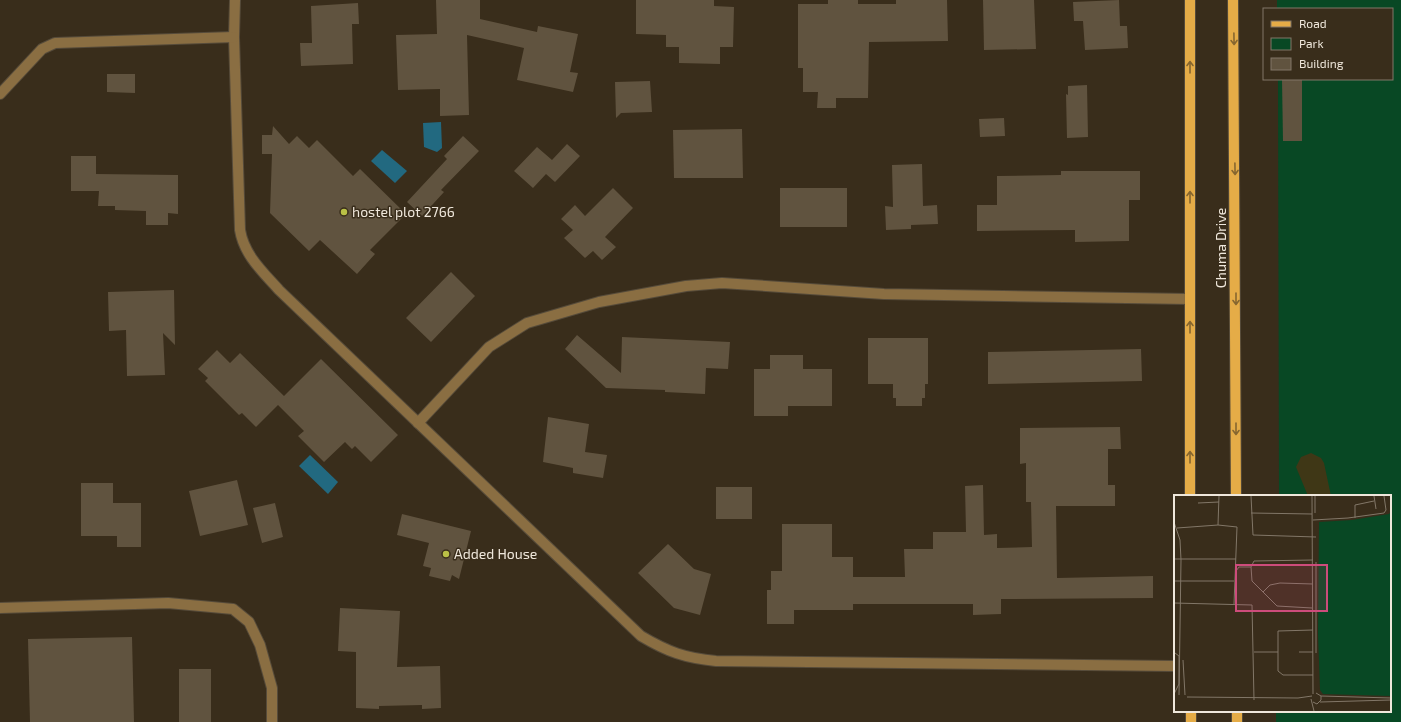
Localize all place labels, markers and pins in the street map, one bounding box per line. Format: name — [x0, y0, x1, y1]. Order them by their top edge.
place label: hostel plot 2766 — [352, 203, 455, 220]
marker: hostel plot 2766 — [339, 207, 349, 217]
place label: Added House — [454, 545, 537, 562]
marker: Added House — [441, 549, 451, 559]

